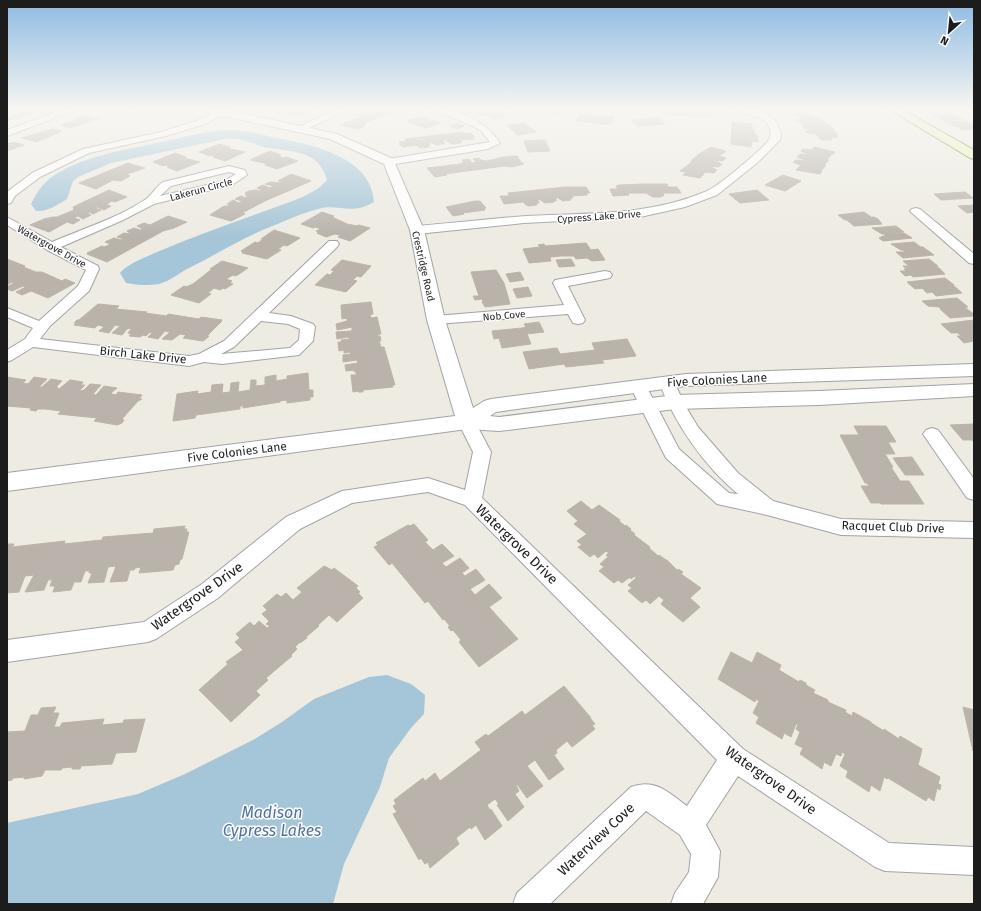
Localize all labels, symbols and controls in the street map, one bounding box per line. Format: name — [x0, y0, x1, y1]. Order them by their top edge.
north arrow — [929, 12, 969, 52]
text: N — [938, 33, 951, 48]
street label: Lakerun Circle — [169, 176, 234, 204]
street label: Cypress Lake Drive — [557, 208, 641, 226]
street label: Watergrove Drive — [15, 223, 88, 271]
street label: Crestridge Road — [409, 230, 437, 302]
street label: Nob Cove — [482, 308, 526, 324]
street label: Birch Lake Drive — [99, 343, 187, 367]
street label: Five Colonies Lane — [667, 370, 767, 390]
street label: Five Colonies Lane — [186, 439, 288, 465]
street label: Watergrove Drive — [472, 501, 561, 588]
street label: Racquet Club Drive — [841, 518, 945, 536]
street label: Watergrove Drive — [148, 559, 246, 634]
street label: Watergrove Drive — [722, 743, 820, 818]
street label: Waterview Cove — [554, 799, 638, 879]
water label: Madison Cypress Lakes — [223, 803, 321, 840]

